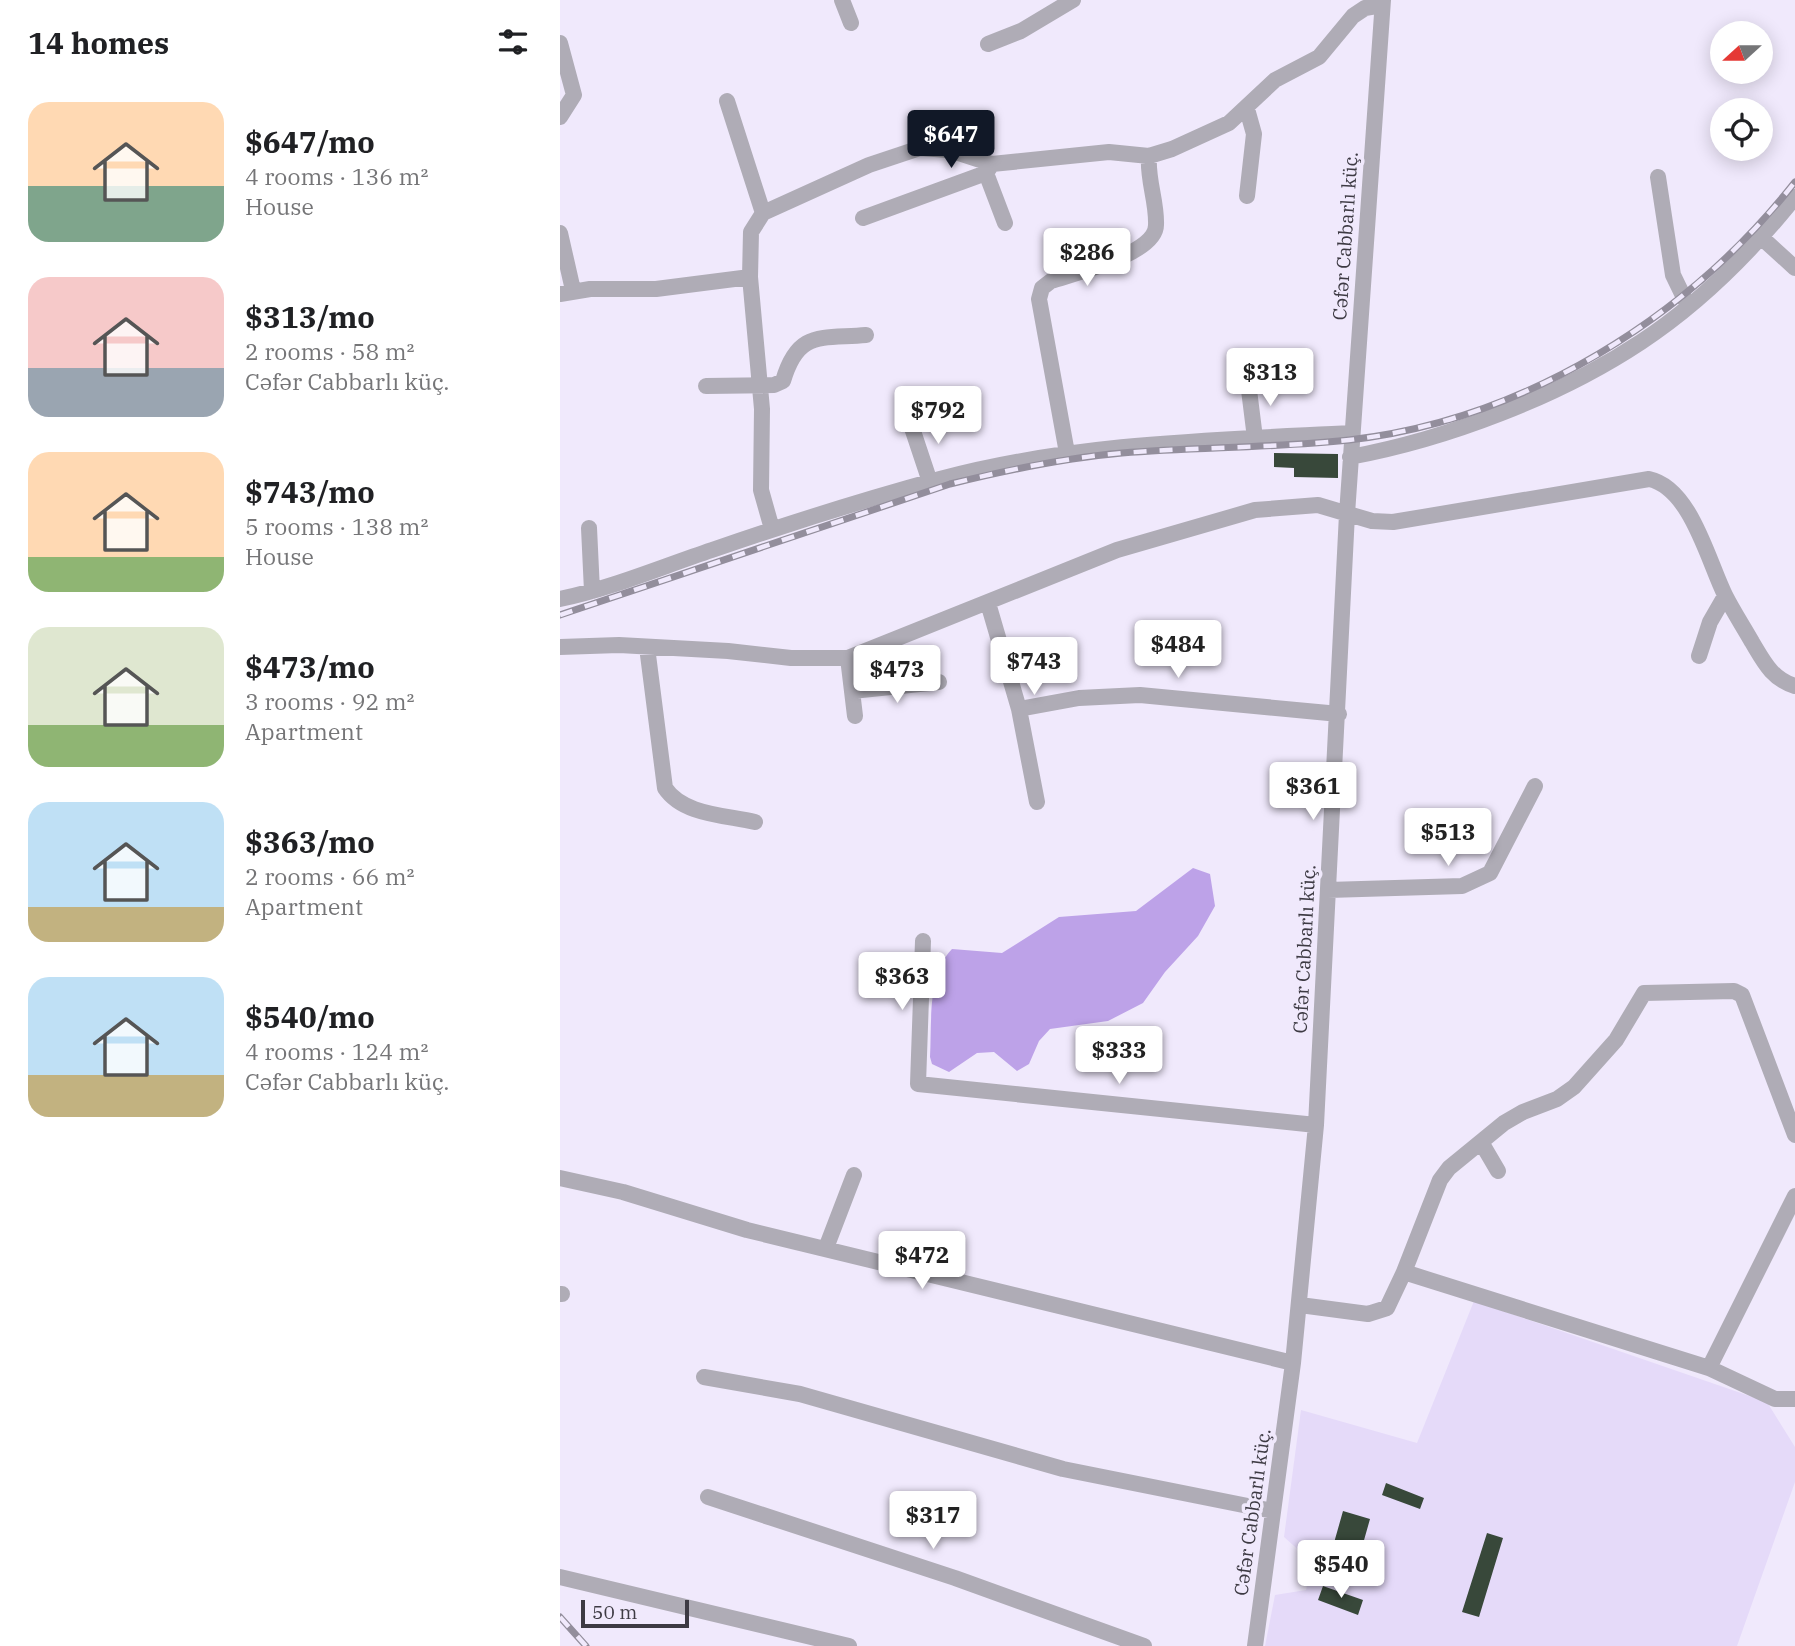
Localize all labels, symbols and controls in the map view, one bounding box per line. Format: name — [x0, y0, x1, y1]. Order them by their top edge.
north arrow — [1710, 21, 1773, 84]
map controls — [1710, 21, 1773, 161]
text: 14 homes — [28, 23, 169, 62]
icon: filters — [494, 23, 532, 61]
button: locate — [1710, 98, 1773, 161]
pin: $647 — [910, 110, 992, 170]
text: $647 — [923, 118, 979, 148]
text: $647/mo — [245, 122, 375, 161]
icon: home — [84, 130, 168, 214]
street label: Cəfər Cabbarlı küç. — [1327, 151, 1363, 321]
text: 4 rooms · 136 m² — [245, 161, 428, 191]
text: House — [245, 191, 314, 221]
pin: $286 — [1046, 229, 1128, 288]
text: $286 — [1059, 236, 1115, 266]
text: $313/mo — [245, 297, 375, 336]
icon: home — [84, 305, 168, 389]
text: 2 rooms · 58 m² — [245, 336, 415, 366]
pin: $313 — [1229, 348, 1311, 408]
text: $313 — [1242, 356, 1298, 386]
text: Cəfər Cabbarlı küç. — [245, 366, 449, 396]
pin: $792 — [897, 386, 979, 446]
text: $792 — [910, 394, 966, 424]
text: $743/mo — [245, 472, 375, 511]
icon: home — [84, 480, 168, 564]
text: 5 rooms · 138 m² — [245, 511, 428, 541]
text: House — [245, 541, 314, 571]
pin: $484 — [1137, 620, 1219, 680]
text: $484 — [1150, 628, 1206, 658]
pin: $743 — [993, 638, 1075, 697]
text: $743 — [1006, 645, 1062, 675]
pin: $473 — [856, 646, 938, 705]
text: $473/mo — [245, 647, 375, 686]
text: $473 — [869, 653, 925, 683]
icon: home — [84, 655, 168, 739]
text: 3 rooms · 92 m² — [245, 686, 415, 716]
text: Apartment — [245, 716, 363, 746]
pin: $361 — [1272, 762, 1354, 822]
text: $361 — [1285, 770, 1341, 800]
pin: $513 — [1407, 808, 1489, 868]
text: $513 — [1420, 816, 1476, 846]
text: $363/mo — [245, 822, 375, 861]
icon: home — [84, 830, 168, 914]
text: 2 rooms · 66 m² — [245, 861, 415, 891]
street label: Cəfər Cabbarlı küç. — [1288, 864, 1320, 1034]
text: Apartment — [245, 891, 363, 921]
pin: $363 — [861, 953, 943, 1012]
text: $363 — [874, 960, 930, 990]
text: $540/mo — [245, 997, 375, 1036]
icon: home — [84, 1005, 168, 1089]
pin: $333 — [1078, 1026, 1160, 1086]
text: $333 — [1091, 1034, 1147, 1064]
text: 4 rooms · 124 m² — [245, 1036, 428, 1066]
text: Cəfər Cabbarlı küç. — [245, 1066, 449, 1096]
pin: $472 — [881, 1232, 963, 1291]
text: $472 — [894, 1239, 950, 1269]
street label: Cəfər Cabbarlı küç. — [1228, 1427, 1276, 1597]
pin: $317 — [892, 1492, 974, 1551]
text: $317 — [905, 1499, 961, 1529]
pin: $540 — [1300, 1540, 1382, 1600]
text: $540 — [1313, 1548, 1369, 1578]
scale bar — [581, 1597, 690, 1629]
text: 50 m — [592, 1600, 637, 1624]

